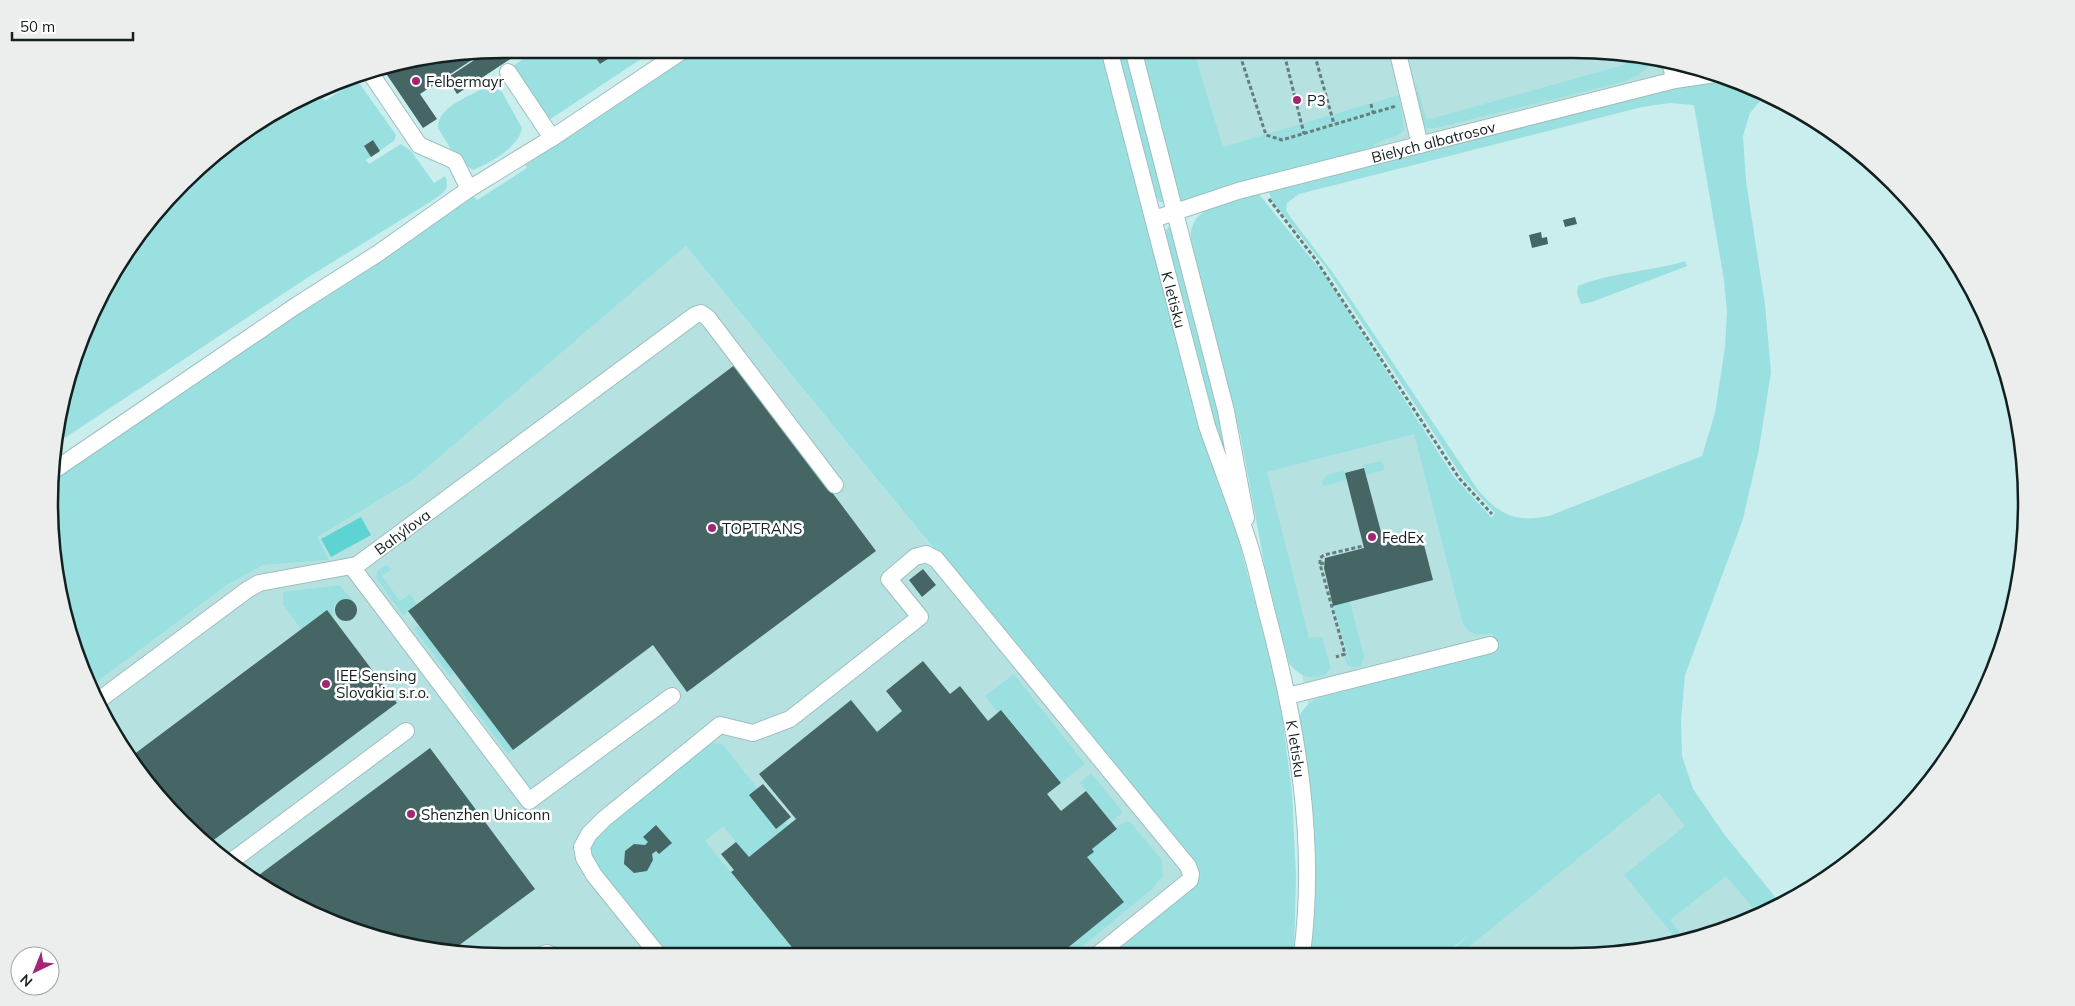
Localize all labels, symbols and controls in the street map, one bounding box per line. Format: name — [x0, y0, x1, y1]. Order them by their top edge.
scale bar — [12, 10, 134, 42]
text: 50 m — [20, 17, 55, 36]
place label: Felbermayr — [426, 72, 505, 91]
marker: Felbermayr — [410, 75, 422, 87]
place label: P3 — [1307, 91, 1326, 110]
marker: P3 — [1291, 94, 1303, 106]
street label: Bielych albatrosov — [1369, 117, 1497, 166]
street label: K letisku — [1158, 269, 1191, 330]
street label: Bahýľova — [370, 505, 434, 559]
place label: TOPTRANS — [722, 519, 802, 538]
marker: TOPTRANS — [706, 522, 718, 534]
place label: FedEx — [1382, 528, 1424, 547]
marker: FedEx — [1366, 531, 1378, 543]
place label: IEE Sensing Slovakia s.r.o. — [336, 666, 429, 702]
marker: IEE Sensing Slovakia s.r.o. — [320, 678, 332, 690]
street label: K letisku — [1282, 718, 1310, 779]
place label: Shenzhen Uniconn — [421, 805, 550, 824]
marker: Shenzhen Uniconn — [405, 808, 417, 820]
north arrow — [10, 946, 60, 996]
text: N — [16, 970, 36, 991]

